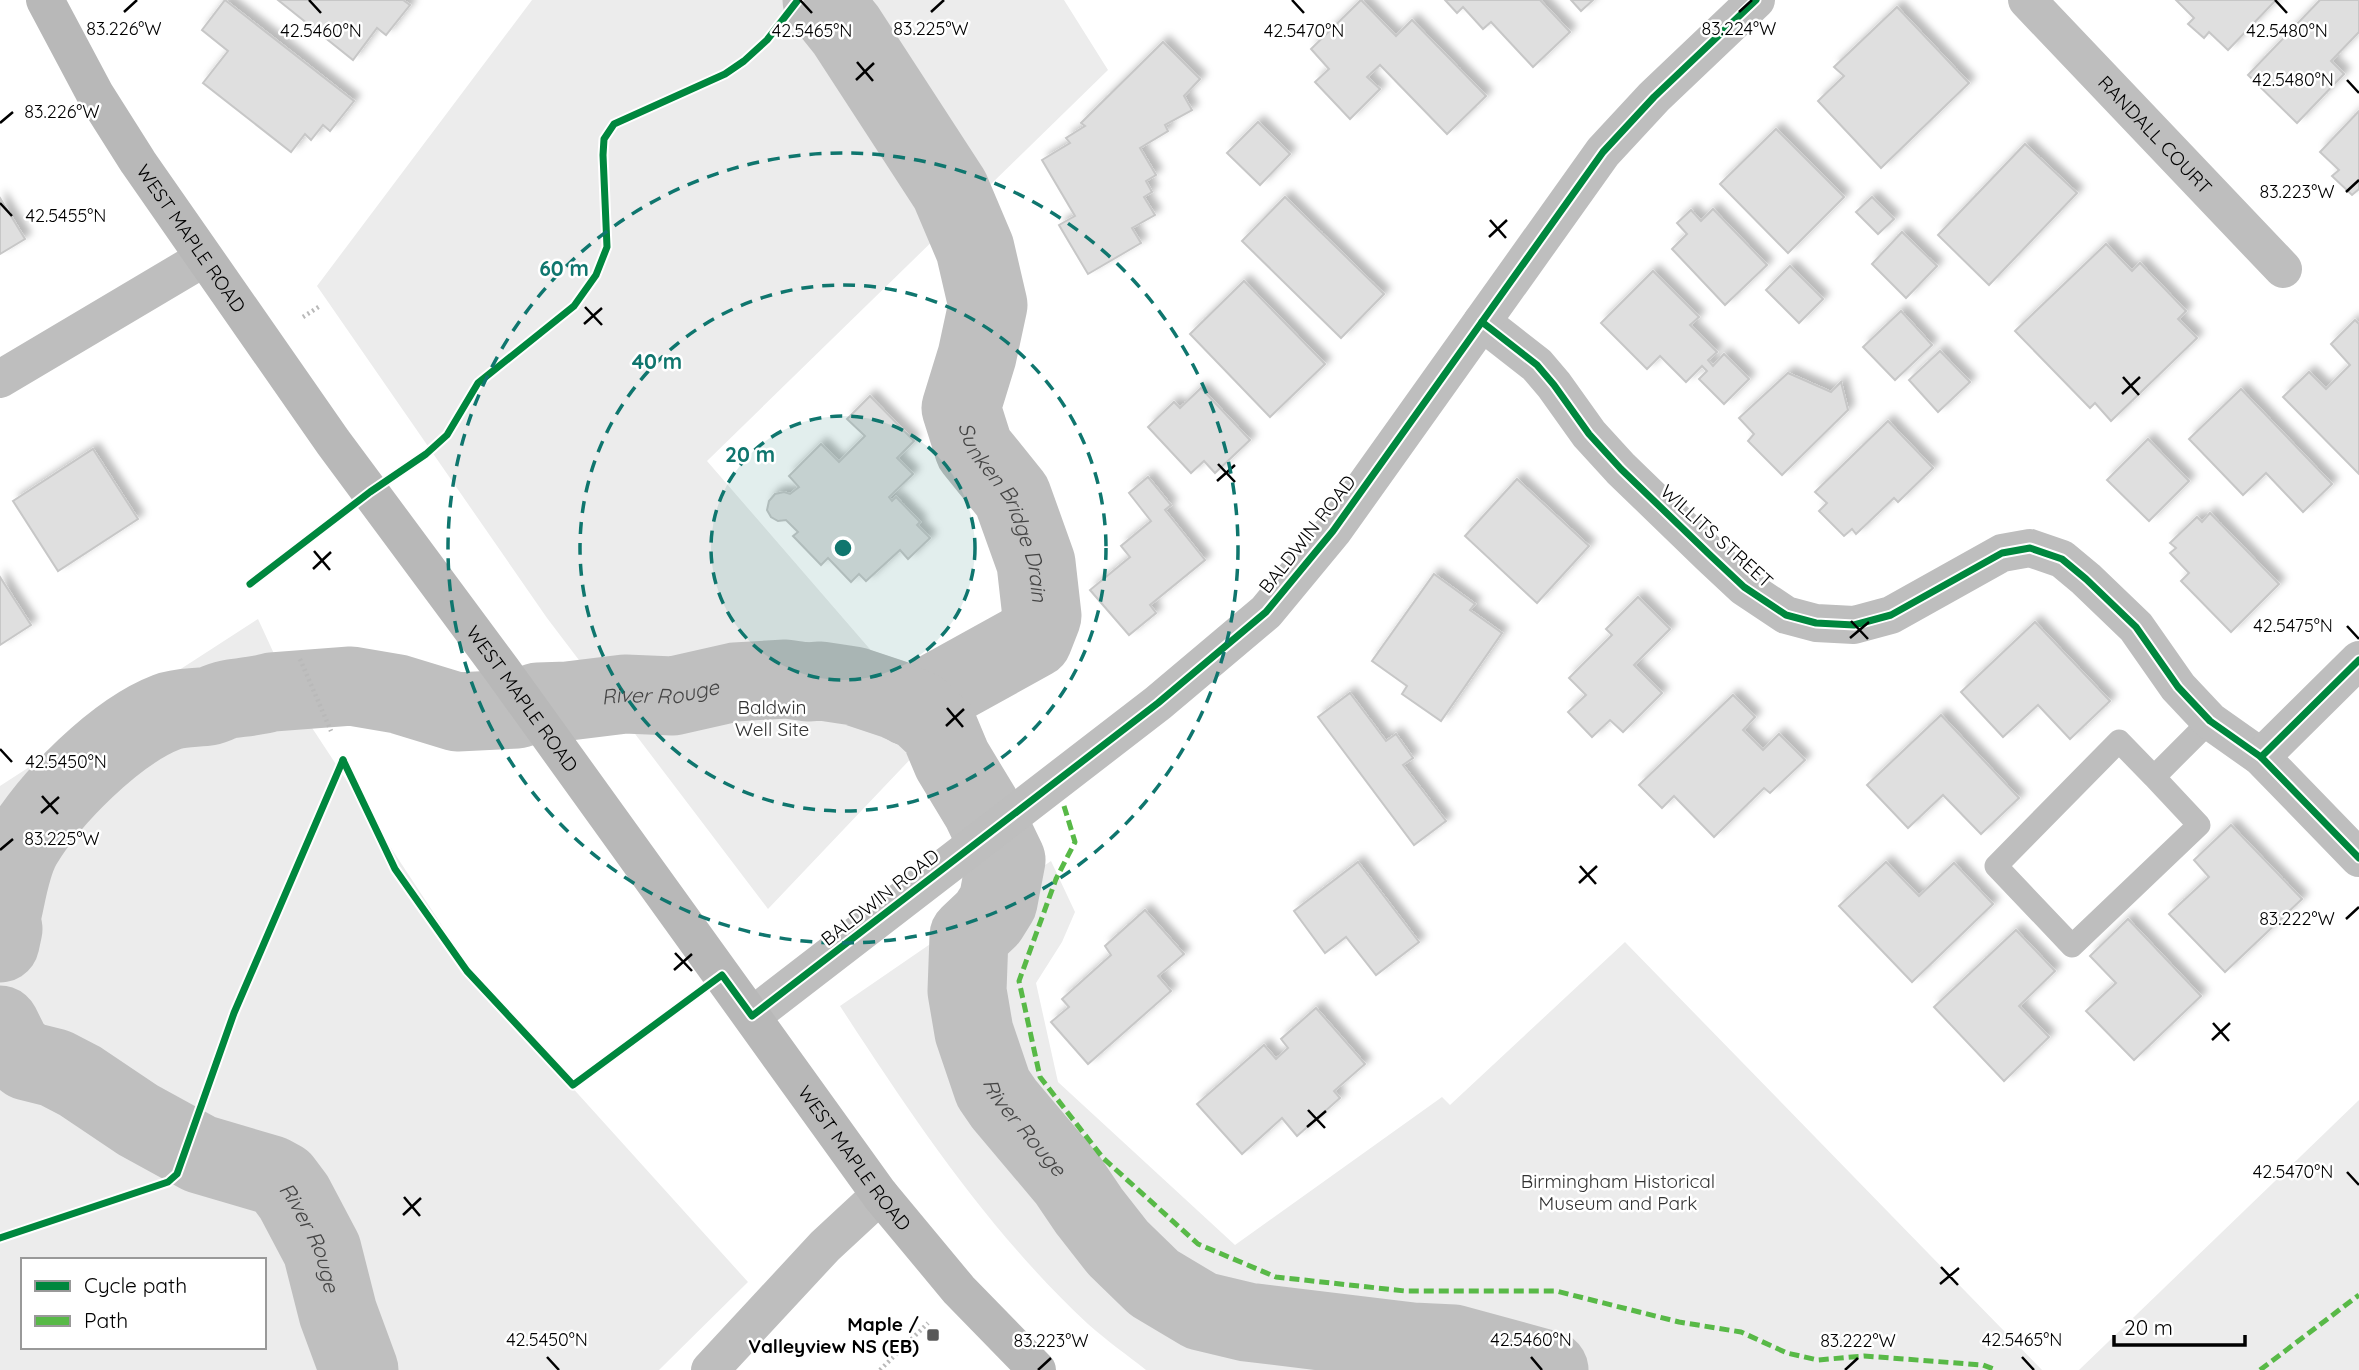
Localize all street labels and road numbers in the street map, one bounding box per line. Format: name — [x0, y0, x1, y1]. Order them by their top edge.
street label: RANDALL COURT — [2093, 70, 2217, 199]
street label: WEST MAPLE ROAD — [131, 160, 251, 317]
street label: BALDWIN ROAD — [1253, 470, 1361, 598]
street label: WILLITS STREET — [1656, 479, 1778, 593]
street label: WEST MAPLE ROAD — [461, 621, 583, 776]
street label: BALDWIN ROAD — [816, 843, 944, 951]
street label: WEST MAPLE ROAD — [793, 1081, 916, 1235]

